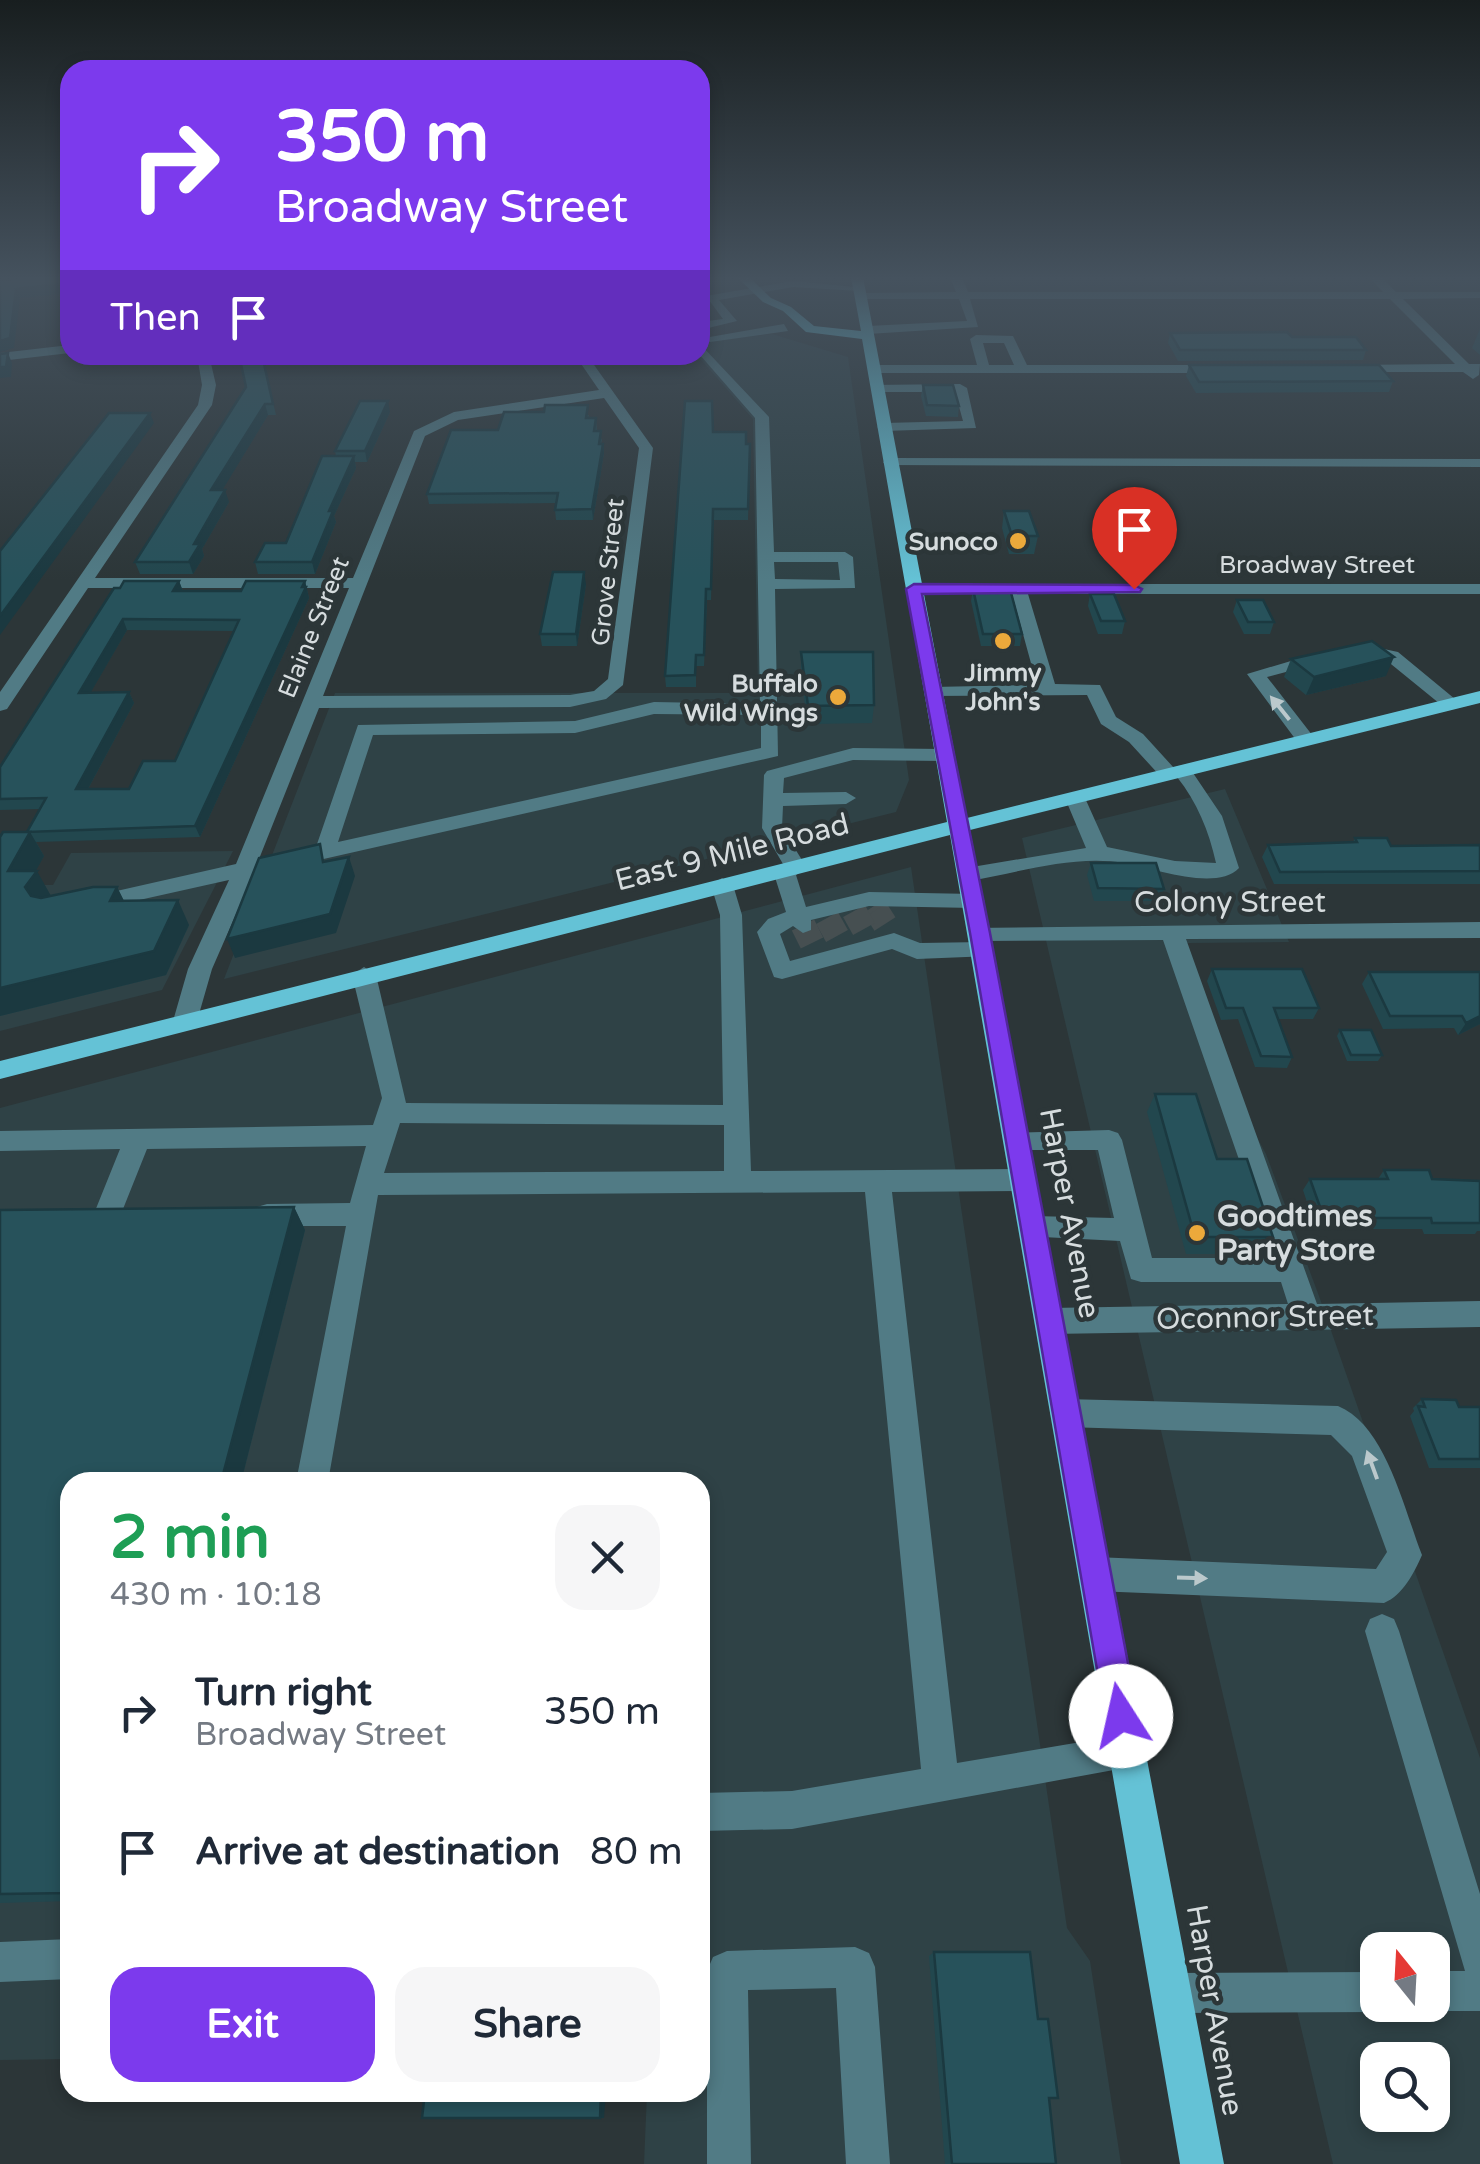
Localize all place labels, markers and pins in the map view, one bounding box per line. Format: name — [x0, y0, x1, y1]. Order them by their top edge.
pin — [1092, 487, 1177, 590]
place label: Sunoco — [909, 527, 998, 557]
marker: Sunoco — [1007, 530, 1029, 552]
marker: Jimmy John's — [992, 630, 1014, 652]
place label: Jimmy John's — [964, 658, 1042, 717]
place label: Buffalo Wild Wings — [684, 669, 818, 728]
marker: Buffalo Wild Wings — [827, 686, 849, 708]
place label: Goodtimes Party Store — [1217, 1198, 1375, 1269]
marker: Goodtimes Party Store — [1186, 1222, 1208, 1244]

